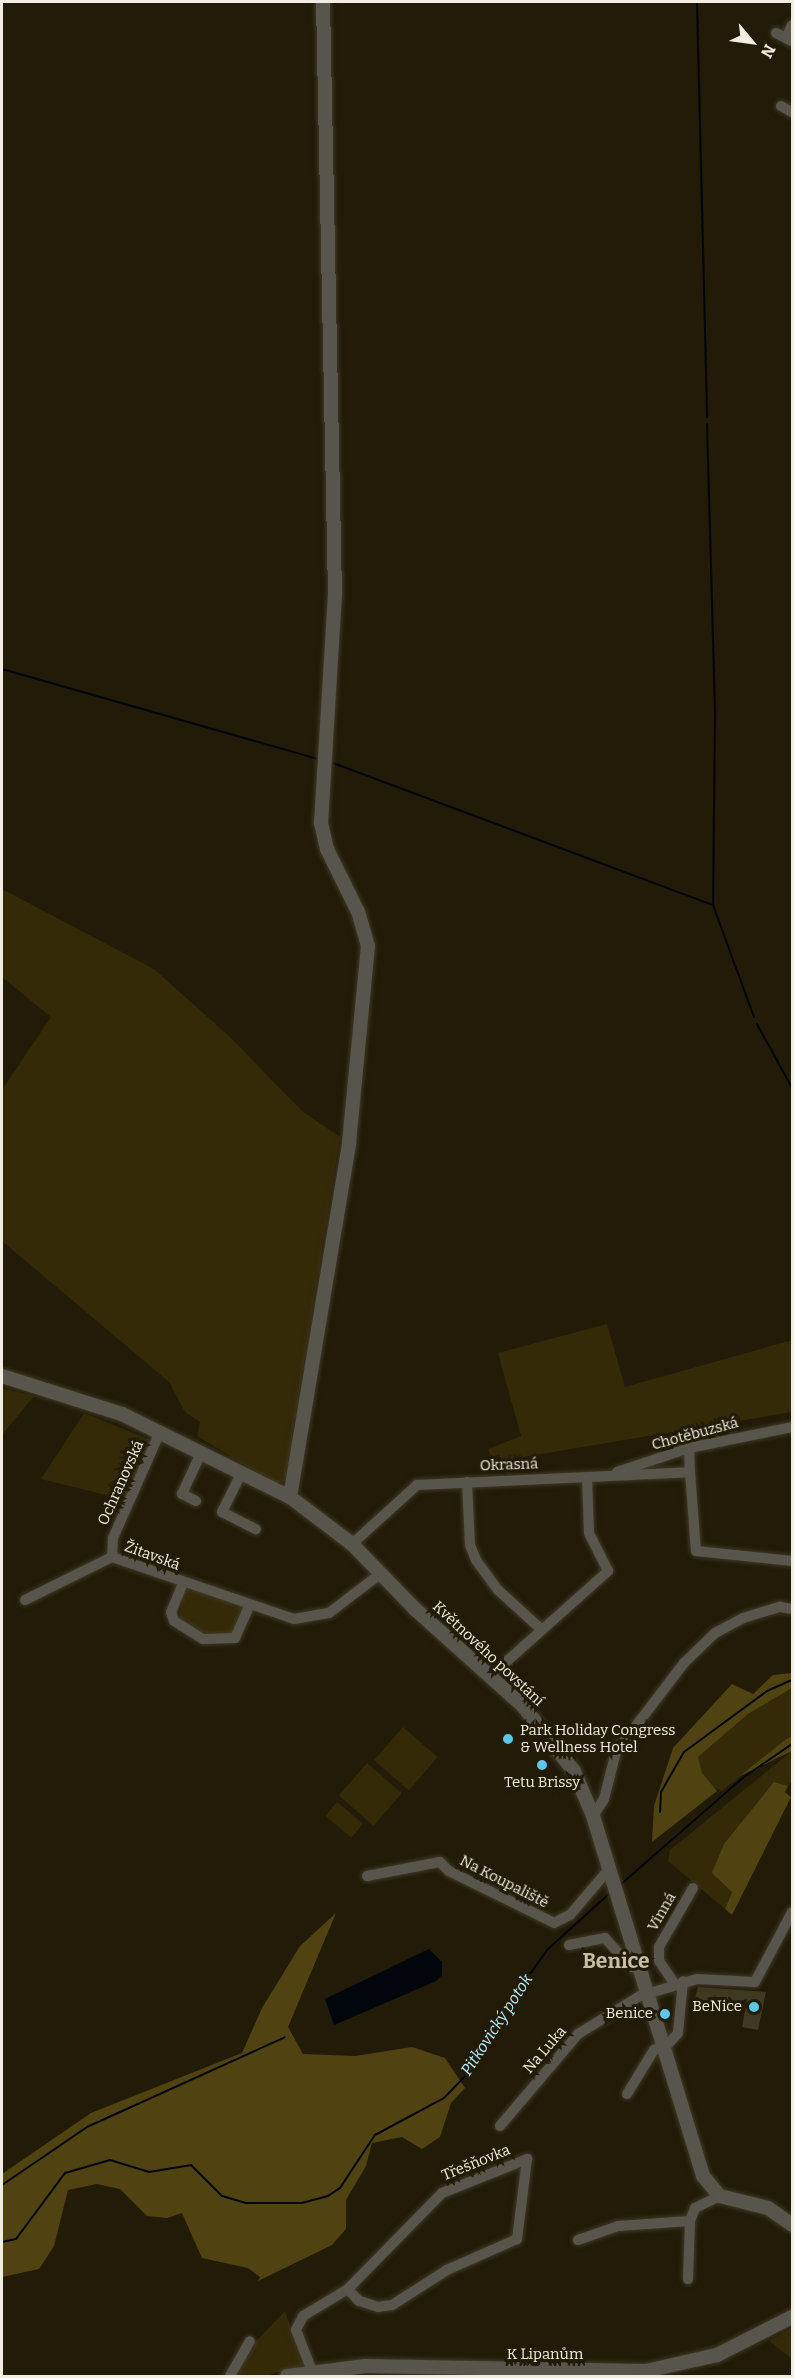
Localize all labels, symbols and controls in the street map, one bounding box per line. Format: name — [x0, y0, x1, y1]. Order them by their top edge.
north arrow — [722, 12, 782, 72]
text: N — [757, 41, 779, 61]
street label: Chotěbuzská — [650, 1414, 740, 1454]
street label: Ochranovská — [94, 1438, 148, 1528]
street label: Okrasná — [479, 1455, 539, 1475]
street label: Žitavská — [122, 1538, 182, 1574]
street label: Květnového povstání — [429, 1598, 547, 1710]
place label: Park Holiday Congress & Wellness Hotel — [520, 1721, 676, 1756]
marker: Park Holiday Congress & Wellness Hotel — [501, 1732, 515, 1746]
marker: Tetu Brissy — [535, 1758, 549, 1772]
place label: Tetu Brissy — [504, 1774, 580, 1792]
street label: Na Koupaliště — [456, 1852, 552, 1912]
street label: Vinná — [644, 1890, 680, 1934]
district label: Benice — [582, 1948, 650, 1974]
water label: Pitkovický potok — [457, 1971, 537, 2079]
place label: BeNice — [692, 1998, 742, 2016]
marker: BeNice — [747, 2000, 761, 2014]
place label: Benice — [606, 2005, 653, 2023]
marker: Benice — [658, 2007, 672, 2021]
street label: Na Luka — [520, 2023, 570, 2077]
street label: Třešňovka — [439, 2141, 513, 2185]
street label: K Lipanům — [507, 2346, 583, 2364]

